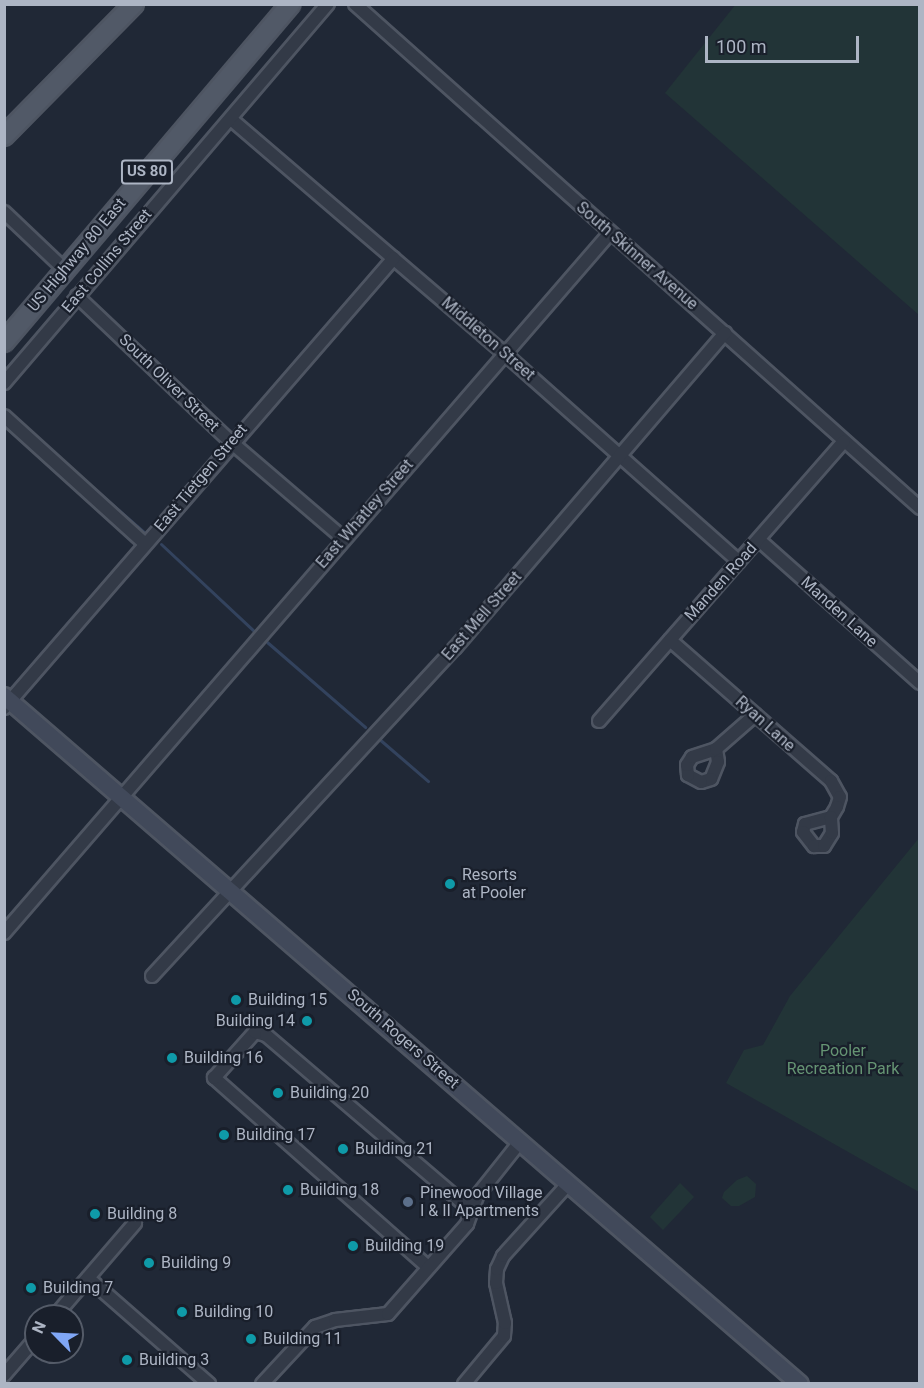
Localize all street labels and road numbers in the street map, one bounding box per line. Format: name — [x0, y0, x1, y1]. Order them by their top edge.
road number: US 80 — [120, 160, 174, 184]
street label: US Highway 80 East — [24, 194, 130, 316]
street label: South Skinner Avenue — [572, 198, 702, 314]
street label: East Collins Street — [58, 205, 156, 317]
street label: Middleton Street — [437, 293, 539, 385]
street label: South Oliver Street — [115, 330, 223, 436]
street label: East Tietgen Street — [150, 420, 252, 536]
street label: East Whatley Street — [312, 456, 418, 572]
street label: Manden Road — [681, 539, 761, 625]
street label: East Mell Street — [438, 568, 526, 664]
street label: Manden Lane — [797, 573, 881, 651]
street label: Ryan Lane — [731, 692, 799, 756]
street label: South Rogers Street — [343, 985, 463, 1093]

